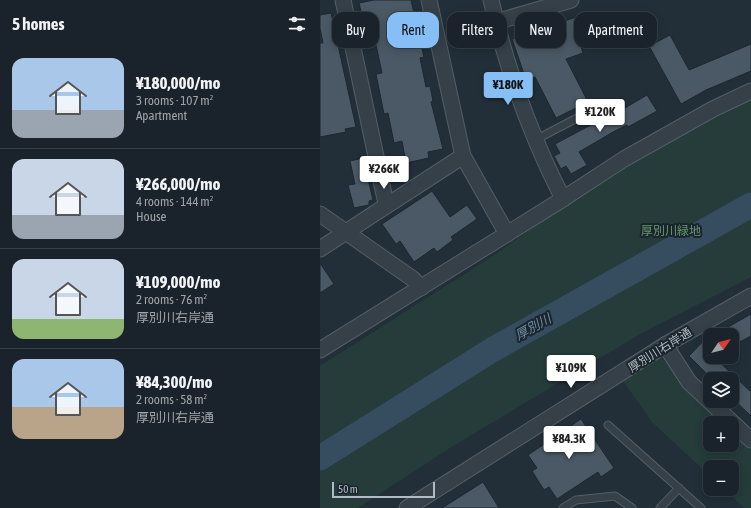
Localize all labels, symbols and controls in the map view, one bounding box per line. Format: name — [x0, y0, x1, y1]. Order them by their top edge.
chip: Buy — [332, 12, 379, 48]
chip: Rent — [387, 12, 439, 48]
chip: Filters — [447, 12, 507, 48]
chip: New — [515, 12, 566, 48]
chip: Apartment — [574, 12, 657, 48]
icon: filters — [286, 13, 308, 35]
text: 5 homes — [12, 14, 65, 34]
pin: ¥180K — [480, 72, 536, 106]
text: ¥180,000/mo — [136, 73, 221, 93]
icon: home — [44, 74, 92, 122]
text: ¥180K — [493, 77, 523, 92]
text: 3 rooms · 107 m² — [136, 93, 213, 108]
pin: ¥120K — [572, 99, 628, 133]
text: ¥120K — [585, 104, 615, 119]
text: Apartment — [136, 108, 187, 123]
pin: ¥266K — [356, 156, 412, 190]
text: ¥266K — [369, 161, 399, 176]
text: ¥266,000/mo — [136, 174, 221, 194]
icon: home — [44, 175, 92, 223]
text: 4 rooms · 144 m² — [136, 194, 213, 209]
text: House — [136, 209, 166, 224]
park label: 厚別川緑地 — [641, 224, 701, 238]
text: ¥109,000/mo — [136, 272, 221, 292]
icon: home — [44, 275, 92, 323]
text: 2 rooms · 76 m² — [136, 292, 207, 307]
text: 厚別川右岸通 — [136, 310, 214, 325]
water label: 厚別川 — [512, 310, 555, 343]
street label: 厚別川右岸通 — [626, 325, 694, 375]
north arrow — [703, 328, 739, 364]
map controls — [703, 328, 739, 496]
pin: ¥109K — [543, 355, 599, 389]
text: ¥109K — [556, 360, 586, 375]
text: ¥84,300/mo — [136, 372, 213, 392]
button: layers — [703, 372, 739, 408]
icon: home — [44, 375, 92, 423]
text: 2 rooms · 58 m² — [136, 392, 207, 407]
text: 厚別川右岸通 — [136, 410, 214, 425]
button: + — [703, 416, 739, 452]
pin: ¥84.3K — [536, 426, 602, 460]
text: ¥84.3K — [553, 431, 585, 446]
button: − — [703, 460, 739, 496]
scale bar — [332, 480, 435, 499]
text: 50 m — [338, 483, 358, 495]

